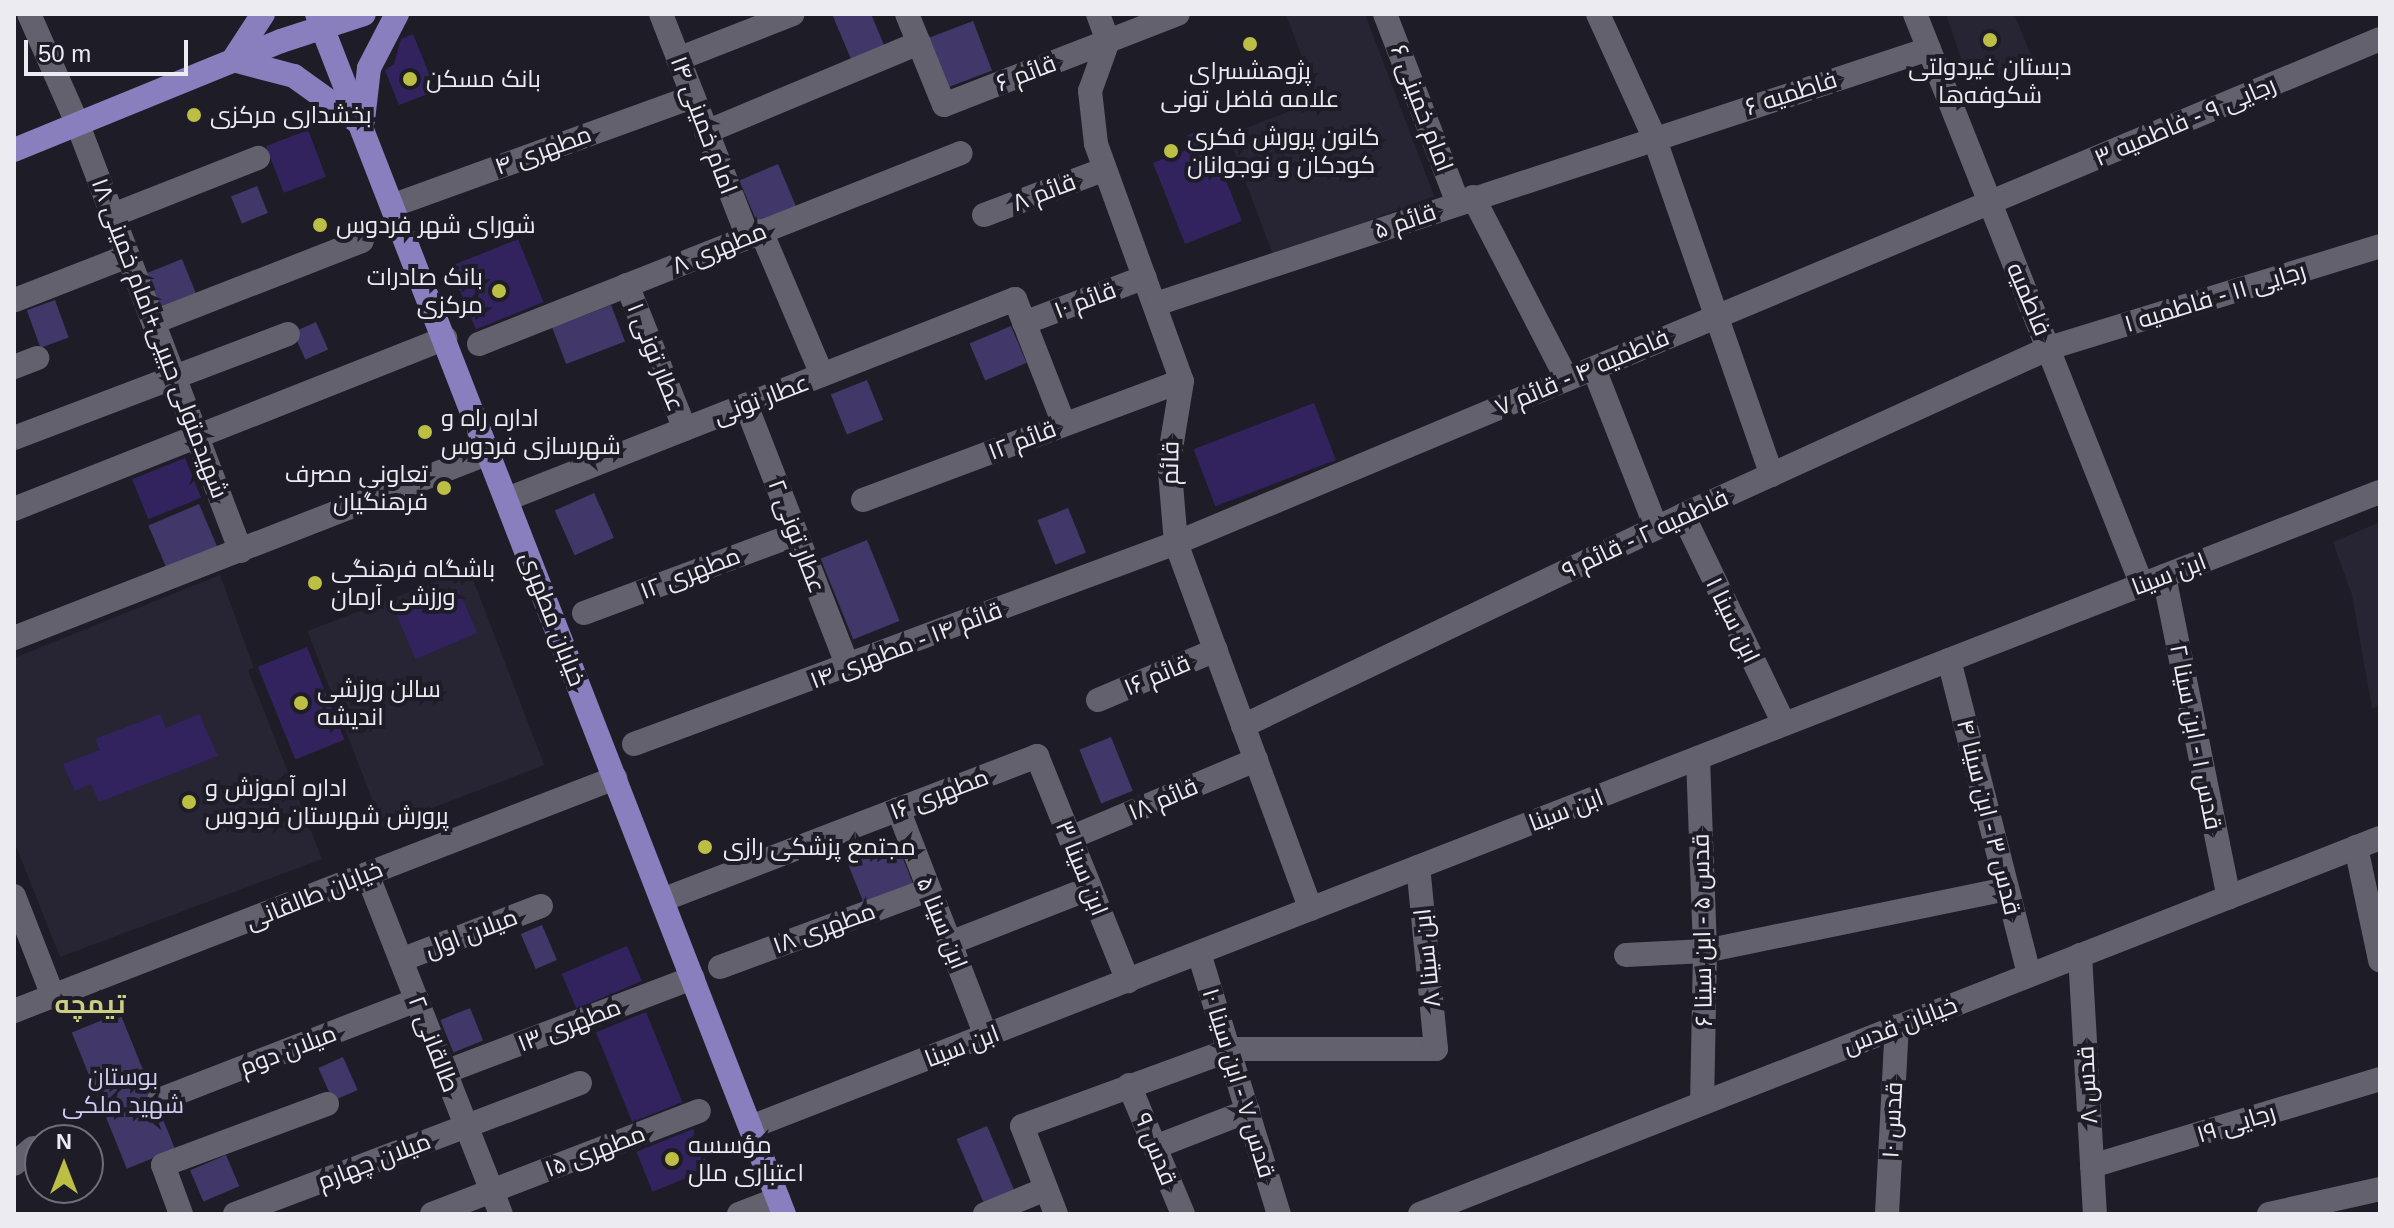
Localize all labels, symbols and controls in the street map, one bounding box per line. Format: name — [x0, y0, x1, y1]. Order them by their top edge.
scale bar — [28, 24, 192, 74]
marker: دبستان غیردولتی شکوفه‌ها — [1981, 31, 1999, 49]
marker: پژوهشسرای علامه فاضل تونی — [1241, 35, 1259, 53]
text: 50 m — [38, 40, 91, 67]
street label: امام خمینی ۶ — [1385, 40, 1459, 176]
street label: قائم ۶ — [992, 48, 1060, 98]
street label: امام خمینی ۱۴ — [664, 52, 744, 198]
place label: دبستان غیردولتی شکوفه‌ها — [1908, 53, 2072, 109]
place label: پژوهشسرای علامه فاضل تونی — [1161, 57, 1339, 113]
place label: بانک مسکن — [426, 65, 541, 93]
street label: فاطمیه ۶ — [1741, 65, 1841, 121]
marker: بانک مسکن — [401, 70, 419, 88]
street label: رجایی ۹ - فاطمیه ۳ — [2090, 70, 2280, 172]
place label: بخشداری مرکزی — [210, 101, 372, 129]
marker: بخشداری مرکزی — [185, 106, 203, 124]
street label: مطهری ۴ — [491, 119, 595, 181]
place label: کانون پرورش فکری کودکان و نوجوانان — [1187, 123, 1380, 179]
marker: کانون پرورش فکری کودکان و نوجوانان — [1162, 142, 1180, 160]
street label: قائم ۸ — [1008, 167, 1080, 217]
street label: شهیدمتولی حبیبی+امام خمینی ۱۸ — [86, 174, 234, 502]
street label: قائم ۵ — [1370, 197, 1440, 245]
place label: شورای شهر فردوس — [336, 211, 536, 239]
marker: شورای شهر فردوس — [311, 216, 329, 234]
street label: مطهری ۸ — [667, 216, 771, 280]
street label: رجایی ۱۱ - فاطمیه ۱ — [2121, 256, 2309, 338]
street label: فاطمیه — [2001, 258, 2057, 340]
place label: بانک صادرات مرکزی — [367, 263, 483, 319]
street label: قائم ۱۰ — [1050, 275, 1120, 325]
marker: بانک صادرات مرکزی — [490, 282, 508, 300]
street label: عطار تونی ۱ — [621, 299, 691, 415]
street label: فاطمیه ۴ - قائم ۷ — [1491, 322, 1673, 422]
street label: عطار تونی — [709, 368, 813, 430]
place label: اداره راه و شهرسازی فردوس — [441, 404, 621, 460]
street label: قائم ۱۲ — [984, 414, 1060, 466]
marker: اداره راه و شهرسازی فردوس — [416, 423, 434, 441]
street label: قائم — [1155, 441, 1185, 485]
place label: تعاونی مصرف فرهنگیان — [285, 460, 428, 516]
street label: عطار تونی ۲ — [762, 475, 832, 597]
marker: تعاونی مصرف فرهنگیان — [435, 479, 453, 497]
street label: فاطمیه ۲ - قائم ۹ — [1557, 483, 1733, 585]
street label: مطهری ۱۲ — [636, 541, 744, 605]
street label: ابن سینا — [2128, 547, 2210, 601]
street label: خیابان مطهری — [514, 548, 592, 690]
place label: باشگاه فرهنگی ورزشی آرمان — [331, 555, 495, 611]
street label: ابن سینا ۱ — [1700, 573, 1766, 667]
marker: باشگاه فرهنگی ورزشی آرمان — [306, 574, 324, 592]
street label: قائم ۱۴ - مطهری ۱۴ — [806, 595, 1006, 695]
street label: قدس ۱ - ابن سینا ۲ — [2164, 642, 2228, 832]
street label: قائم ۱۶ — [1119, 648, 1195, 702]
place label: سالن ورزشی اندیشه — [317, 675, 441, 731]
marker: سالن ورزشی اندیشه — [292, 694, 310, 712]
street label: قدس ۳ - ابن سینا ۴ — [1951, 716, 2027, 918]
street label: مطهری ۱۶ — [886, 762, 992, 826]
street label: قائم ۱۸ — [1124, 771, 1202, 827]
place label: اداره آموزش و پرورش شهرستان فردوس — [205, 774, 449, 830]
street label: ابن سینا — [1525, 783, 1607, 837]
marker: اداره آموزش و پرورش شهرستان فردوس — [180, 793, 198, 811]
street label: ابن سینا ۳ — [1050, 816, 1114, 920]
place label: مجتمع پزشکی رازی — [723, 833, 916, 861]
street label: قدس ۵ - ابن سینا ۶ — [1686, 833, 1718, 1027]
marker: مجتمع پزشکی رازی — [694, 836, 716, 858]
street label: خیابان طالقانی — [241, 854, 387, 936]
street label: ابن سینا ۵ — [910, 873, 974, 973]
street label: مطهری ۱۸ — [769, 896, 879, 960]
street label: میلان اول — [421, 902, 521, 964]
street label: ابن سینا ۸ — [1408, 907, 1446, 1009]
street label: قدس ۷ - ابن سینا ۱۰ — [1196, 985, 1282, 1181]
district label: تیمچه — [55, 989, 125, 1021]
street label: خیابان قدس — [1839, 990, 1961, 1060]
street label: طالقانی ۲ — [402, 992, 466, 1096]
street label: مطهری ۱۳ — [513, 992, 625, 1058]
street label: میلان دوم — [236, 1018, 340, 1082]
street label: ابن سینا — [921, 1019, 1003, 1073]
street label: قدس ۸ — [2071, 1045, 2103, 1125]
park label: بوستان شهید ملکی — [62, 1063, 184, 1119]
street label: قدس ۱۰ — [1876, 1081, 1908, 1159]
street label: رجایی ۱۹ — [2193, 1097, 2279, 1149]
street label: قدس ۹ — [1128, 1109, 1184, 1189]
street label: مطهری ۱۵ — [541, 1119, 649, 1183]
north arrow — [24, 1124, 104, 1204]
street label: میلان چهارم — [313, 1126, 435, 1196]
text: N — [56, 1129, 72, 1154]
place label: مؤسسه اعتباری ملل — [688, 1131, 804, 1187]
marker: مؤسسه اعتباری ملل — [663, 1150, 681, 1168]

